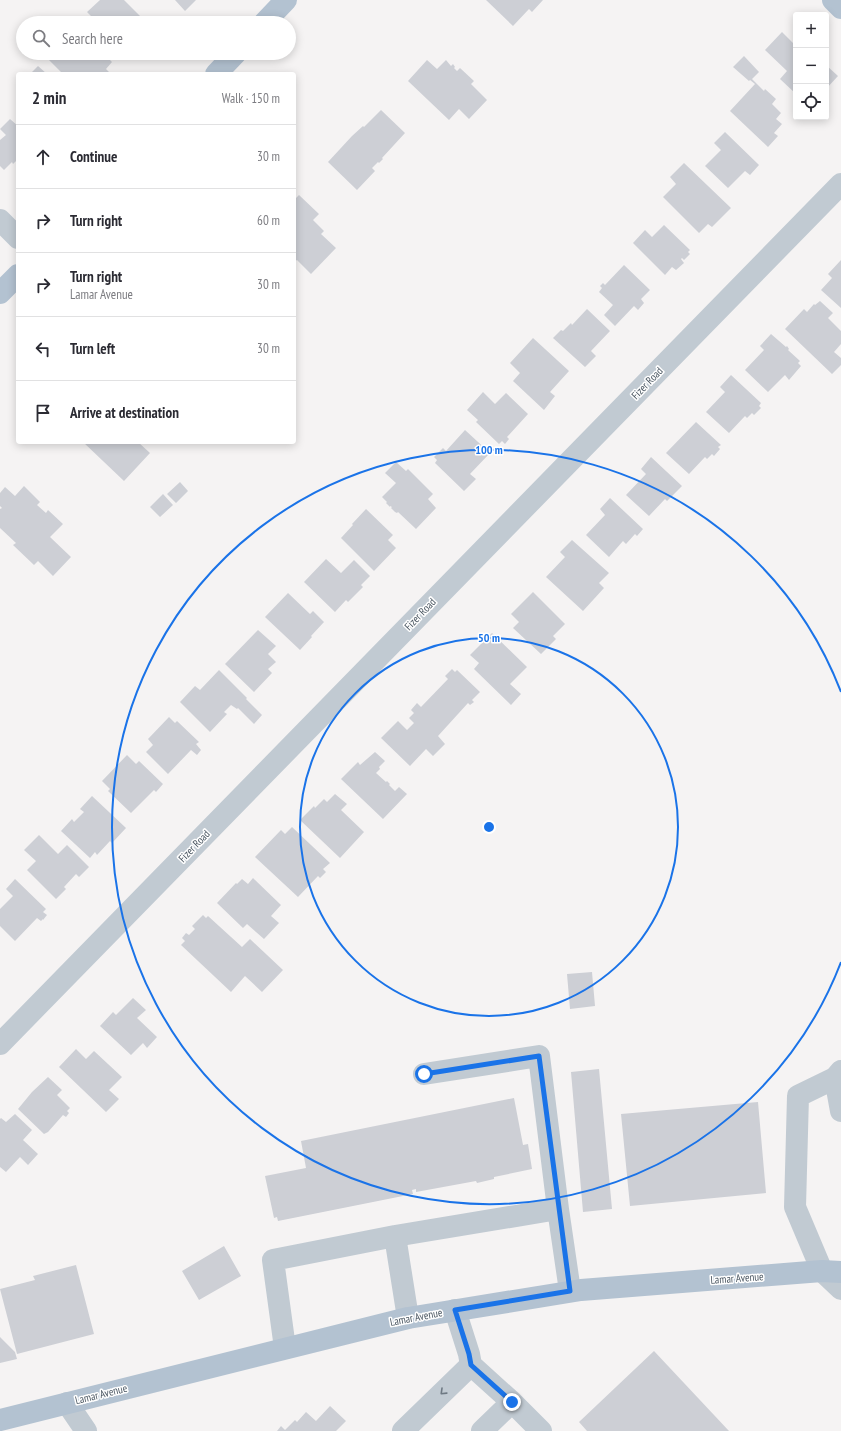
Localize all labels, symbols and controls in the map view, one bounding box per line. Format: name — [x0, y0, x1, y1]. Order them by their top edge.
map controls — [793, 12, 829, 120]
button: + — [793, 12, 829, 48]
search box — [16, 16, 296, 60]
icon: search — [30, 27, 52, 49]
text: Search here — [62, 29, 123, 48]
button: − — [793, 48, 829, 84]
button: locate — [793, 84, 829, 120]
text: 2 min — [32, 87, 66, 109]
text: Walk · 150 m — [222, 90, 280, 107]
icon: ahead — [32, 146, 54, 168]
text: Continue — [70, 147, 117, 166]
text: 30 m — [257, 148, 280, 165]
icon: right — [32, 210, 54, 232]
text: Turn right — [70, 211, 122, 230]
text: 60 m — [257, 212, 280, 229]
text: Turn right — [70, 267, 122, 286]
icon: right — [32, 274, 54, 296]
text: 30 m — [257, 276, 280, 293]
text: Lamar Avenue — [70, 286, 133, 303]
icon: left — [32, 338, 54, 360]
text: Turn left — [70, 339, 115, 358]
text: 30 m — [257, 340, 280, 357]
street label: Fizer Road — [628, 364, 666, 402]
icon: arrive — [32, 402, 54, 424]
text: Arrive at destination — [70, 403, 179, 422]
text: 100 m — [475, 442, 503, 457]
street label: Fizer Road — [401, 595, 439, 633]
text: 50 m — [478, 630, 500, 645]
centre of rings — [482, 820, 496, 834]
street label: Fizer Road — [175, 827, 213, 865]
route start — [415, 1065, 433, 1083]
street label: Lamar Avenue — [710, 1269, 764, 1287]
street label: Lamar Avenue — [389, 1305, 444, 1329]
street label: Lamar Avenue — [73, 1381, 129, 1407]
one-way arrow — [440, 1387, 448, 1395]
route end — [503, 1393, 521, 1411]

